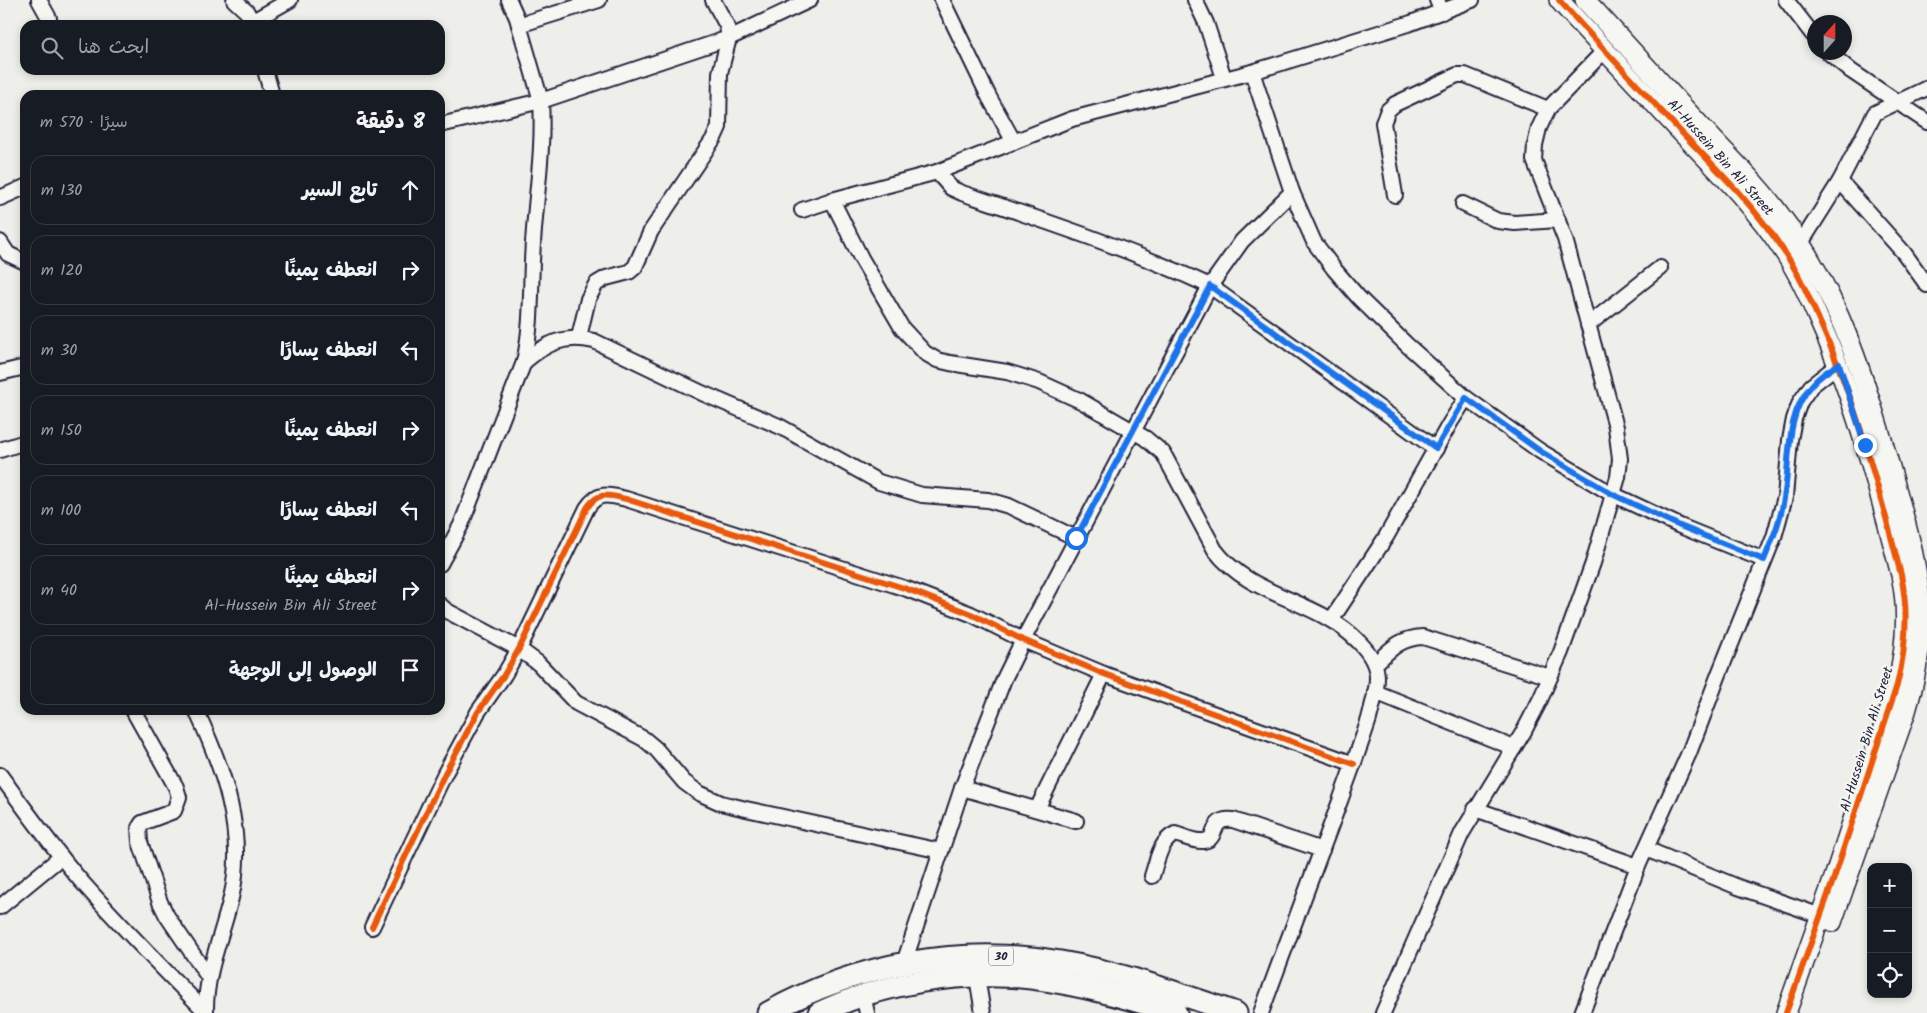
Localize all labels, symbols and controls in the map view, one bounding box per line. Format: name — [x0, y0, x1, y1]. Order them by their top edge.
north arrow — [1807, 15, 1852, 60]
search box — [20, 20, 445, 75]
text: ابحث هنا — [78, 33, 149, 63]
icon: search — [38, 34, 66, 62]
street label: Al-Hussein Bin Ali Street — [1662, 94, 1779, 222]
text: 8 دقيقة — [356, 106, 425, 139]
text: سيرًا · 570 m — [40, 110, 128, 135]
text: تابع السير — [302, 176, 377, 206]
icon: ahead — [396, 176, 424, 204]
text: 130 m — [41, 178, 82, 203]
text: انعطف يمينًا — [285, 256, 377, 286]
icon: right — [396, 256, 424, 284]
text: 120 m — [41, 258, 83, 283]
text: انعطف يسارًا — [280, 336, 377, 366]
icon: left — [396, 336, 424, 364]
text: 30 m — [41, 338, 77, 363]
text: انعطف يمينًا — [285, 416, 377, 446]
icon: right — [396, 416, 424, 444]
text: 150 m — [41, 418, 82, 443]
route end — [1854, 434, 1877, 457]
text: انعطف يسارًا — [280, 496, 377, 526]
icon: left — [396, 496, 424, 524]
text: 100 m — [41, 498, 81, 523]
route start — [1065, 527, 1088, 550]
text: انعطف يمينًا — [285, 563, 377, 593]
icon: right — [396, 576, 424, 604]
text: 40 m — [41, 578, 77, 603]
text: Al-Hussein Bin Ali Street — [205, 593, 377, 618]
text: الوصول إلى الوجهة — [229, 656, 377, 686]
icon: arrive — [396, 656, 424, 684]
street label: Al-Hussein Bin Ali Street — [1834, 663, 1900, 815]
map controls — [1867, 863, 1912, 998]
button: + — [1867, 863, 1912, 908]
button: − — [1867, 908, 1912, 953]
road number: 30 — [988, 946, 1014, 966]
button: locate — [1867, 953, 1912, 998]

